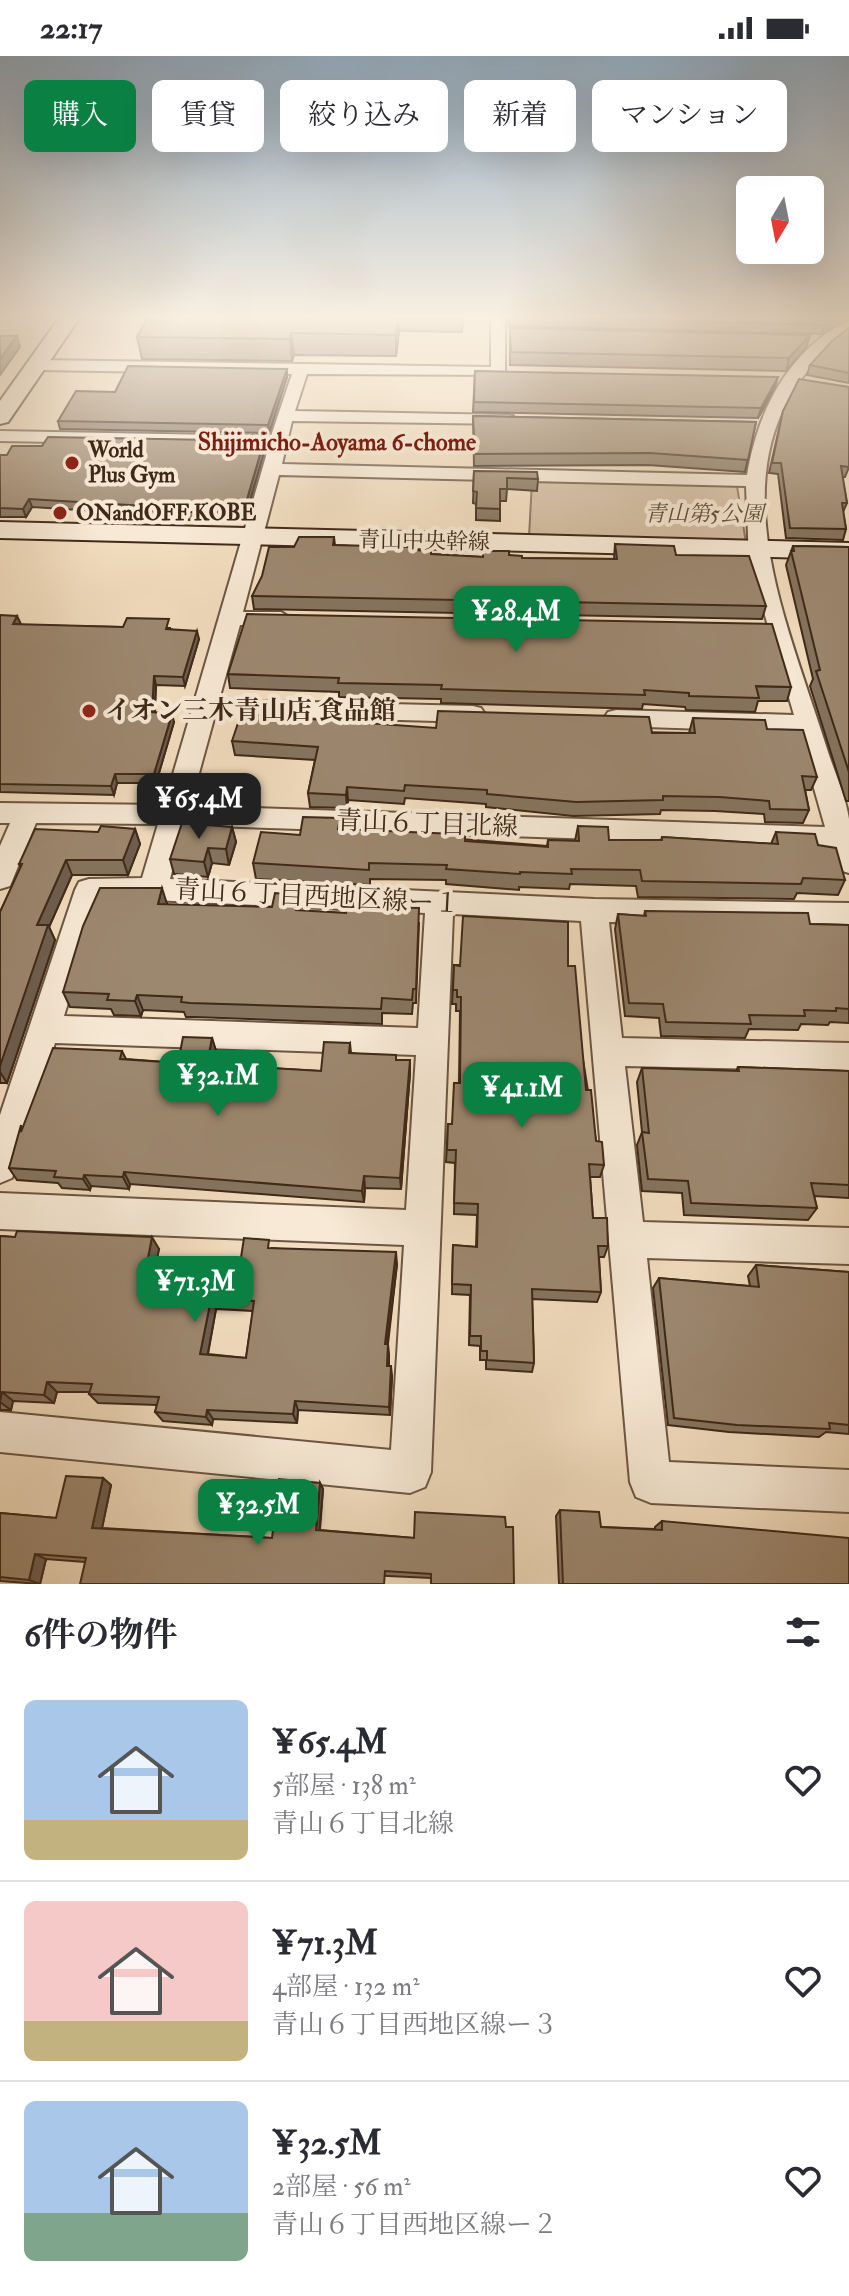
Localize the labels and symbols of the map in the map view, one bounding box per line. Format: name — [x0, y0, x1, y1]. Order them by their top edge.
north arrow — [736, 176, 824, 264]
district label: Shijimicho-Aoyama 6-chome — [198, 427, 476, 458]
place label: World Plus Gym — [87, 436, 176, 490]
marker: World Plus Gym — [63, 454, 81, 472]
place label: ONandOFF KOBE — [76, 499, 256, 527]
park label: 青山第5公園 — [644, 500, 767, 528]
marker: ONandOFF KOBE — [51, 504, 69, 522]
street label: 青山中央幹線 — [358, 526, 490, 556]
pin: ¥28.4M — [451, 586, 581, 654]
place label: イオン三木青山店 食品館 — [105, 695, 396, 727]
marker: イオン三木青山店 食品館 — [80, 702, 98, 720]
pin: ¥65.4M — [134, 773, 264, 841]
street label: 青山６丁目北線 — [335, 805, 519, 843]
street label: 青山６丁目西地区線ー１ — [173, 874, 461, 920]
pin: ¥32.1M — [153, 1050, 283, 1118]
pin: ¥41.1M — [457, 1062, 587, 1130]
pin: ¥71.3M — [130, 1256, 260, 1324]
pin: ¥32.5M — [193, 1479, 323, 1547]

